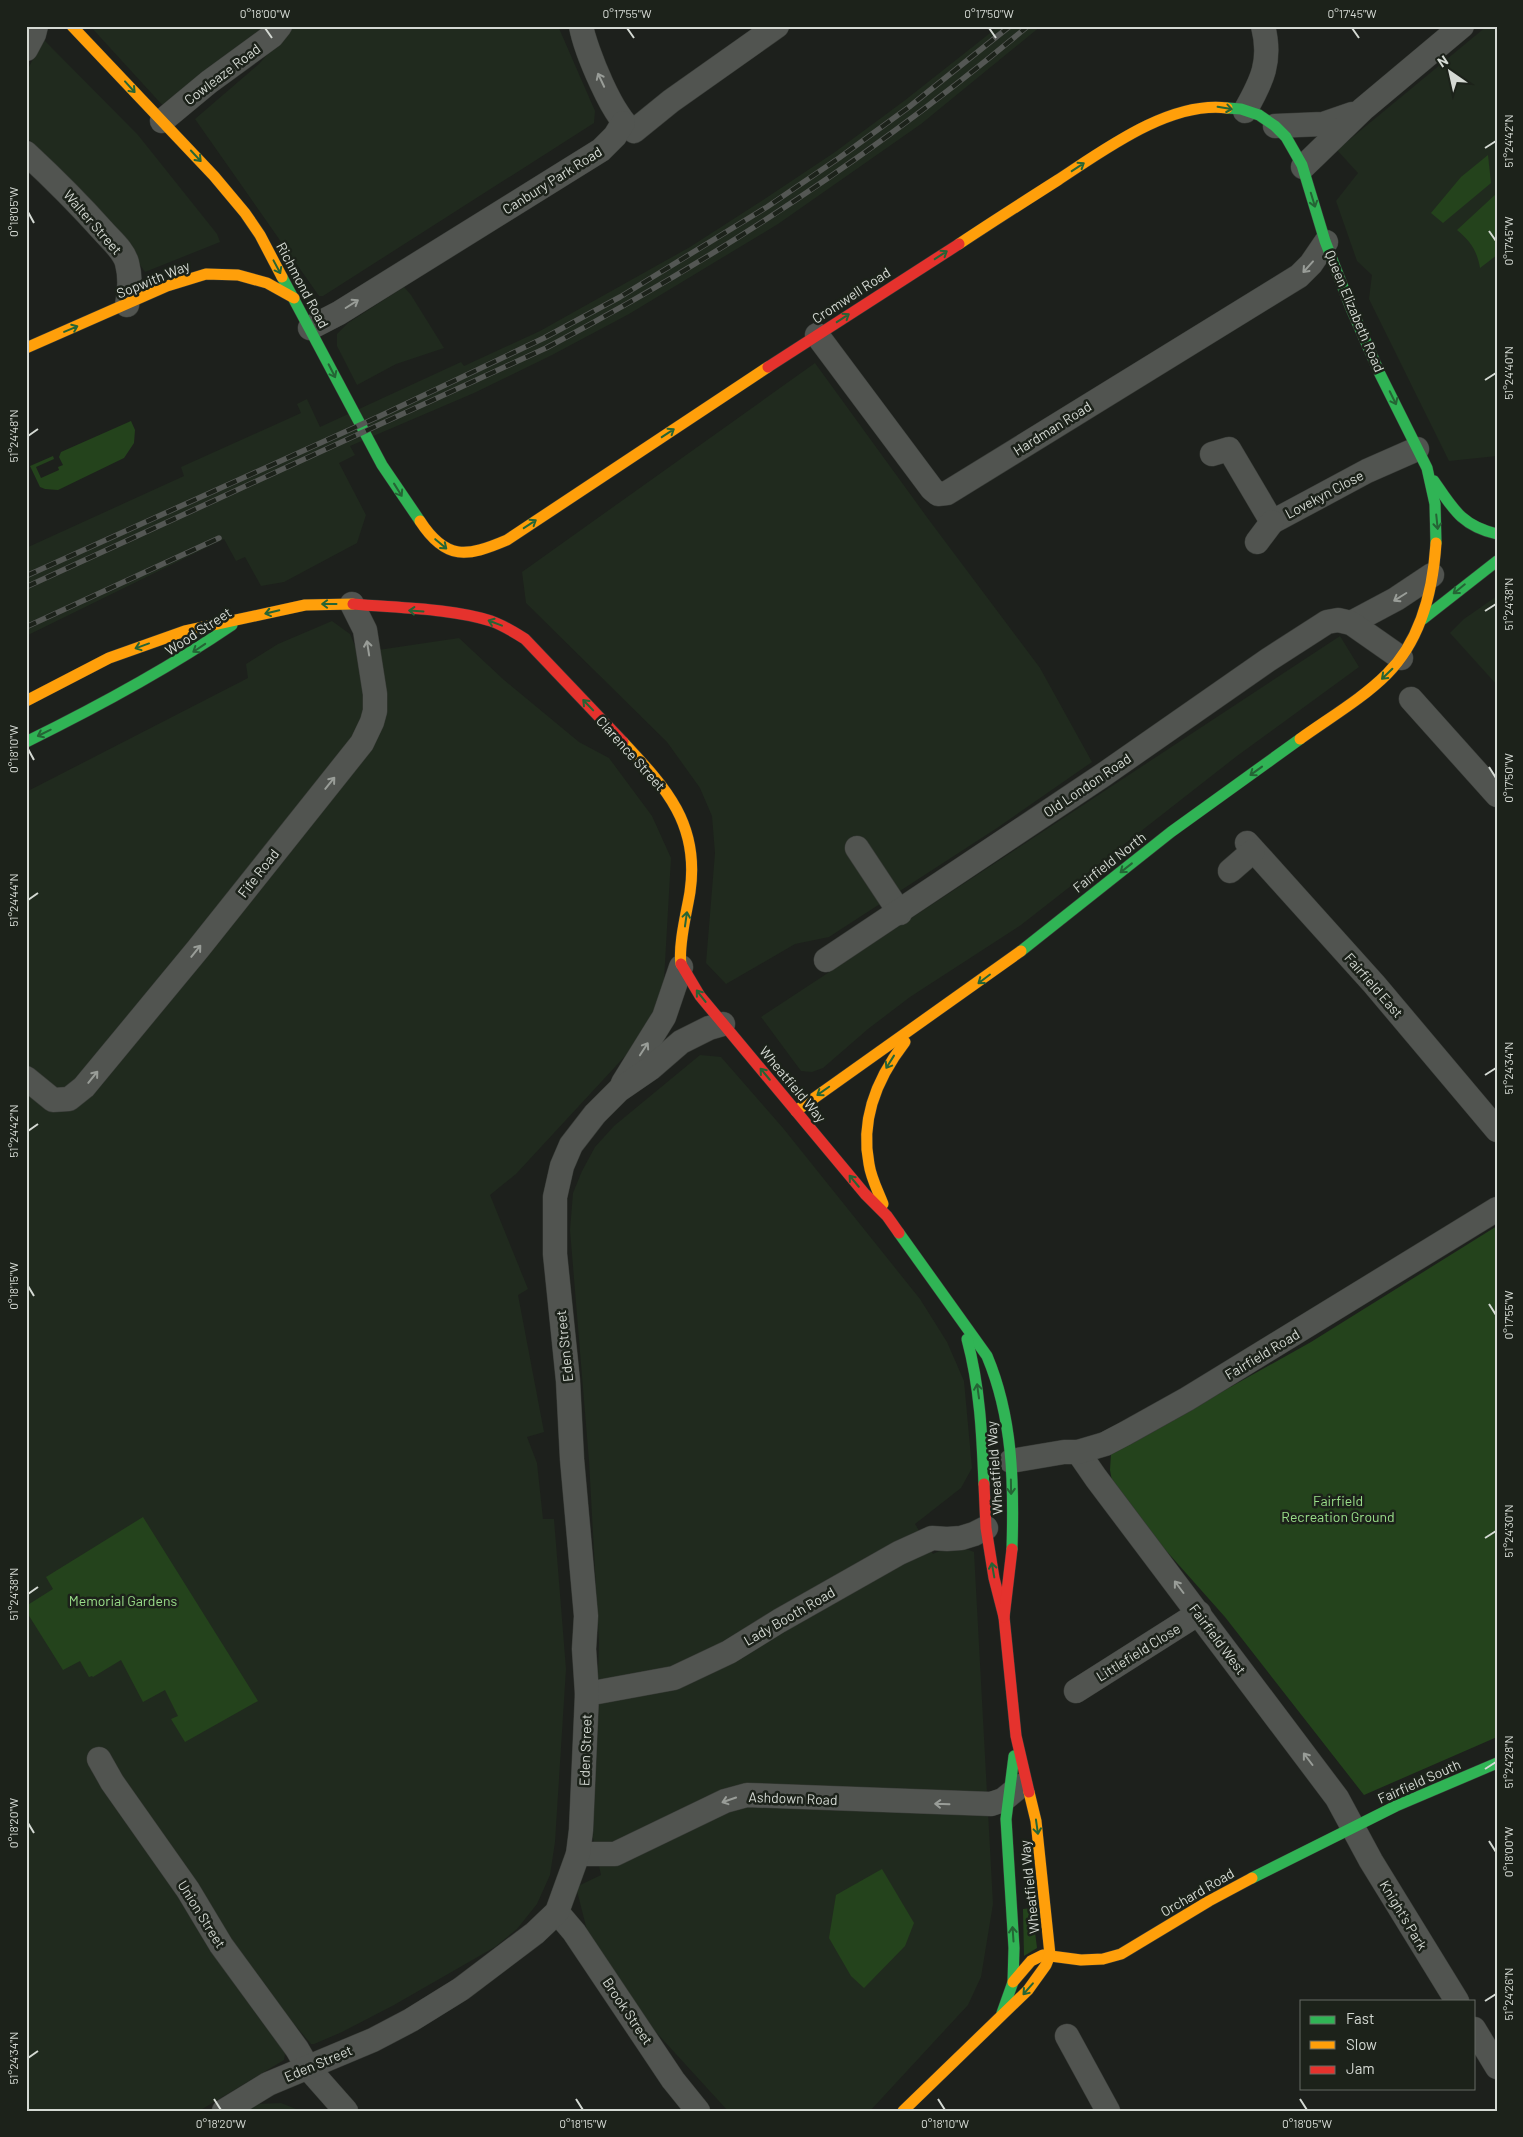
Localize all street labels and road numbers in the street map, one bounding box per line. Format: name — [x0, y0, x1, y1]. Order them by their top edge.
street label: Cowleaze Road — [180, 40, 264, 108]
street label: Canbury Park Road — [499, 143, 605, 217]
street label: Walter Street — [60, 186, 126, 258]
street label: Richmond Road — [273, 239, 333, 331]
street label: Queen Elizabeth Road — [1322, 247, 1388, 375]
street label: Sopwith Way — [114, 256, 193, 301]
street label: Cromwell Road — [809, 263, 893, 327]
street label: Hardman Road — [1010, 397, 1094, 459]
street label: Lovekyn Close — [1282, 466, 1366, 522]
street label: Wood Street — [162, 603, 234, 659]
street label: Clarence Street — [593, 712, 669, 794]
street label: Old London Road — [1040, 749, 1134, 821]
street label: Fairfield North — [1069, 828, 1149, 896]
street label: Fife Road — [234, 845, 282, 901]
street label: Fairfield East — [1341, 949, 1407, 1021]
street label: Wheatfield Way — [756, 1042, 830, 1126]
street label: Eden Street — [552, 1309, 576, 1383]
street label: Fairfield Road — [1222, 1325, 1302, 1383]
street label: Wheatfield Way — [982, 1420, 1006, 1516]
street label: Lady Booth Road — [740, 1583, 838, 1649]
street label: Fairfield West — [1186, 1600, 1250, 1678]
street label: Littlefield Close — [1093, 1619, 1183, 1685]
street label: Eden Street — [575, 1714, 595, 1786]
street label: Fairfield South — [1375, 1755, 1463, 1807]
street label: Ashdown Road — [748, 1788, 838, 1808]
street label: Wheatfield Way — [1016, 1839, 1042, 1935]
street label: Orchard Road — [1157, 1864, 1237, 1920]
street label: Union Street — [175, 1877, 229, 1951]
street label: Knight's Park — [1377, 1877, 1431, 1953]
street label: Brook Street — [599, 1974, 657, 2048]
street label: Eden Street — [281, 2041, 355, 2085]

